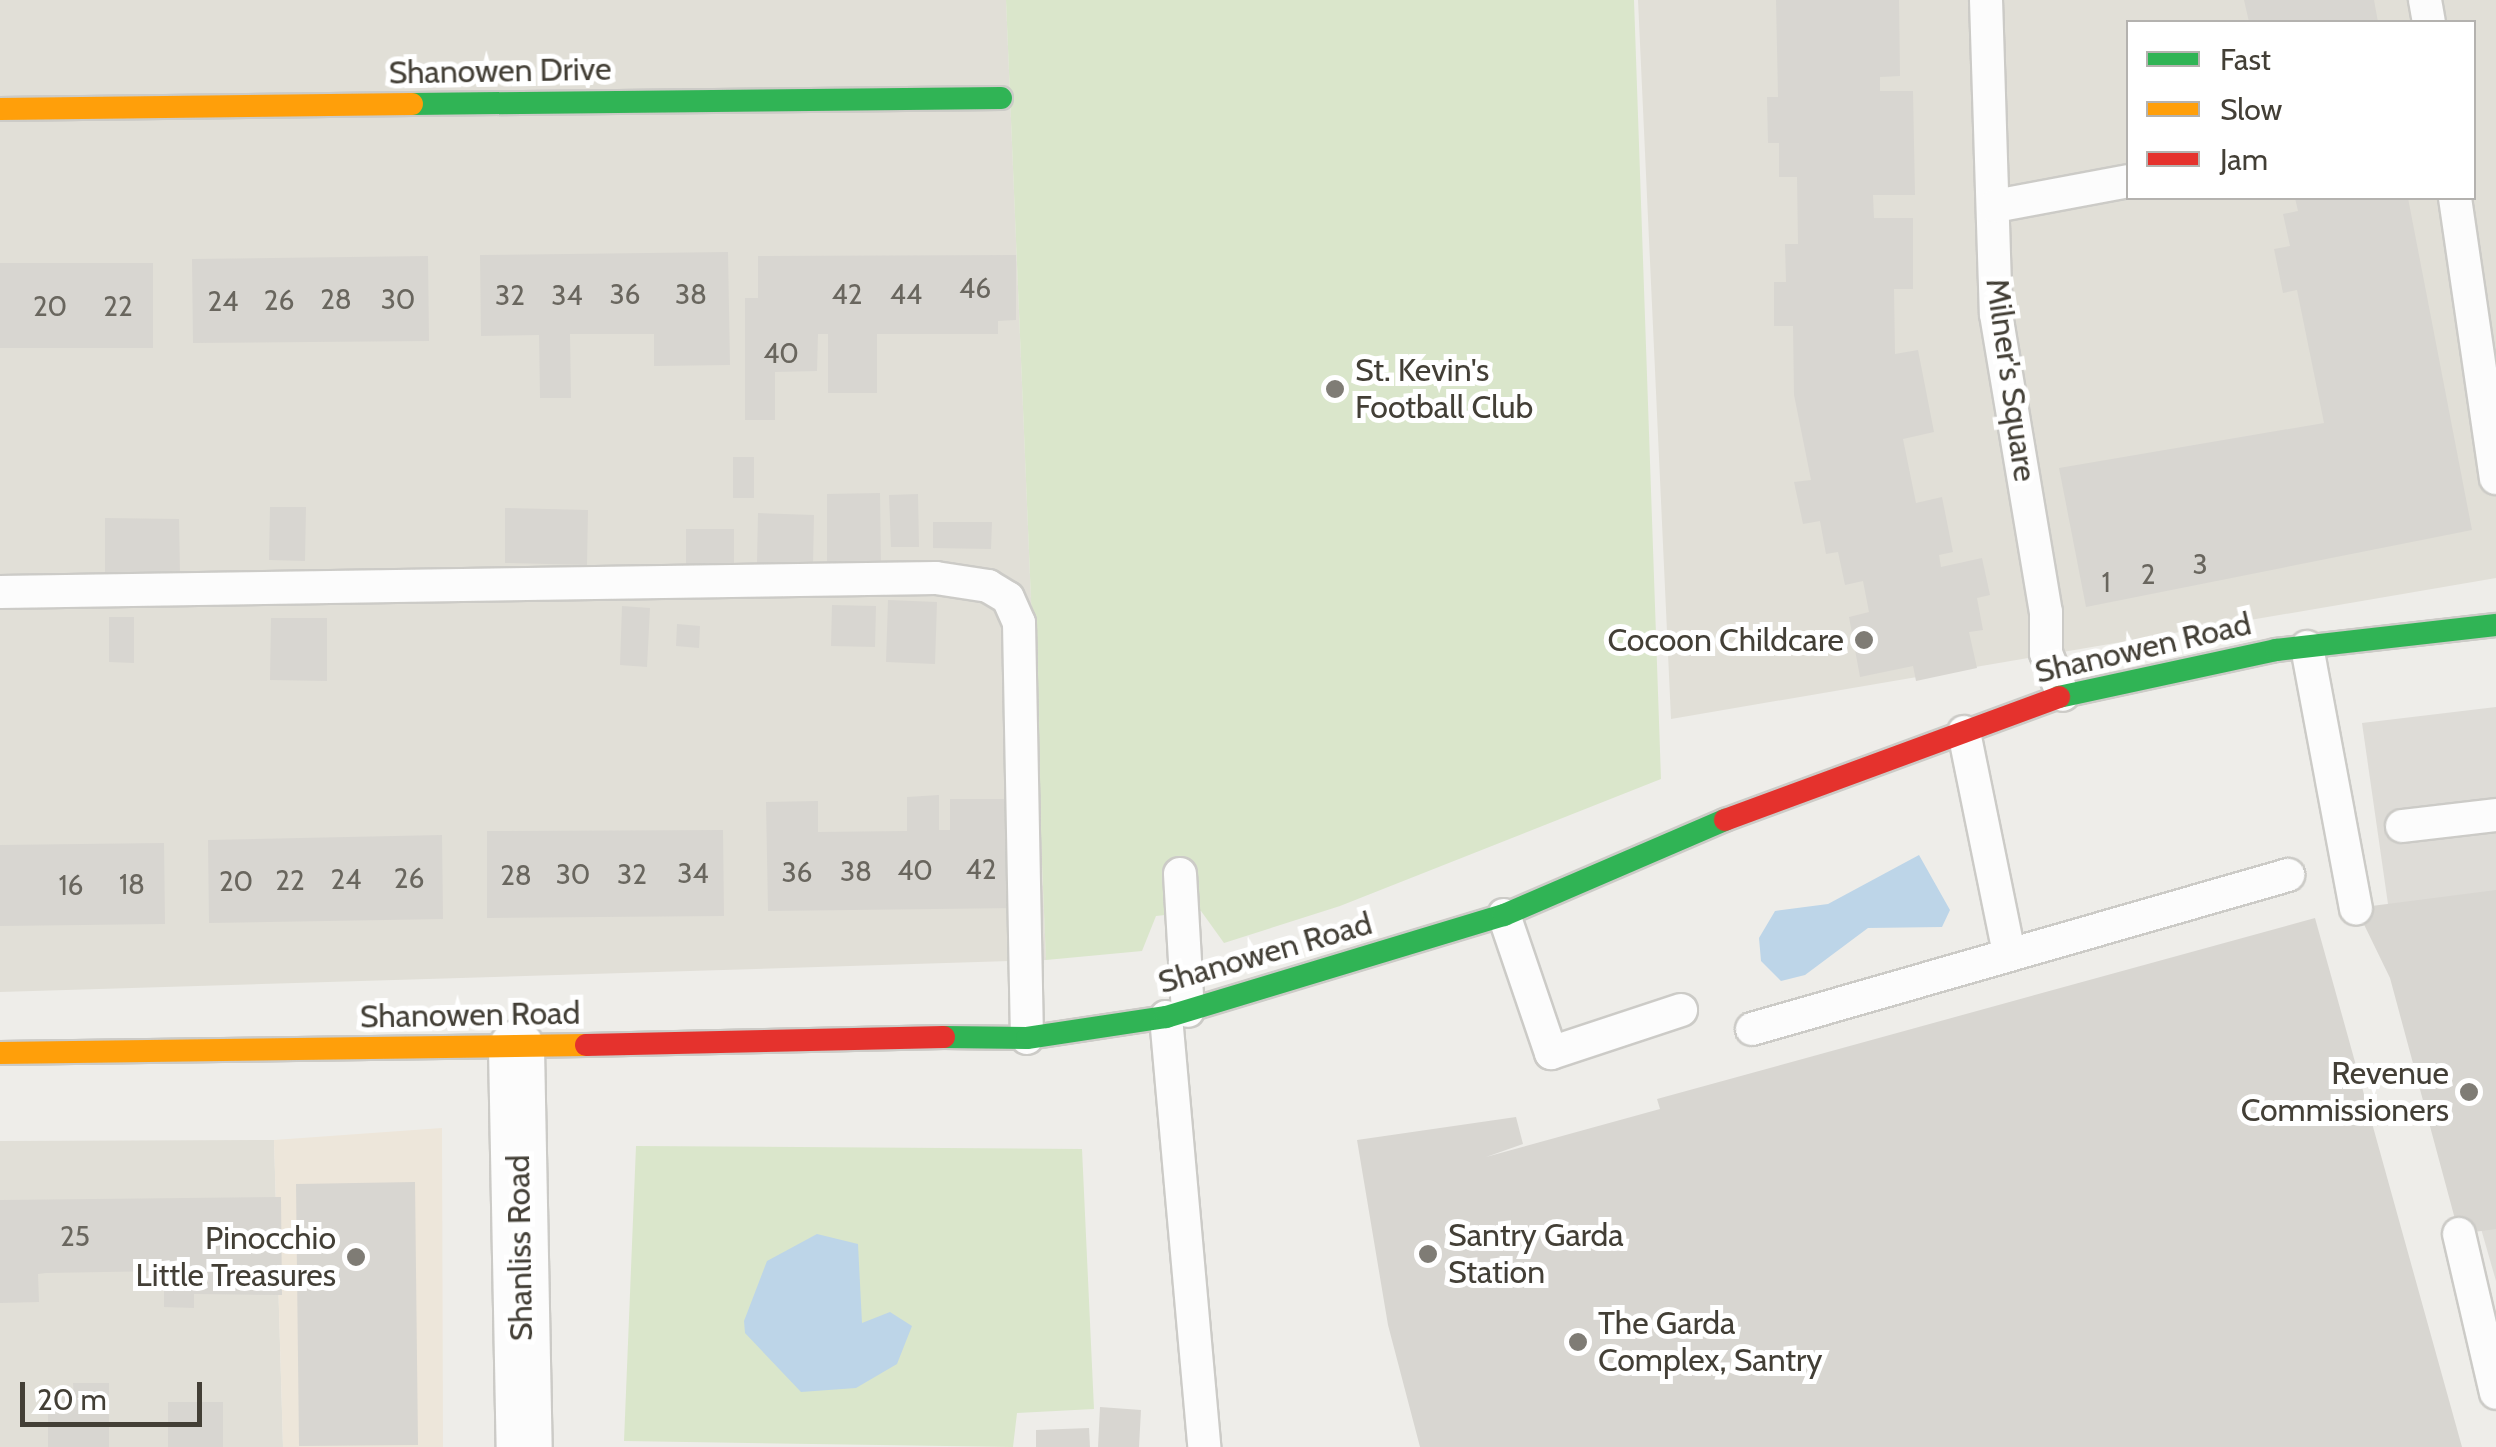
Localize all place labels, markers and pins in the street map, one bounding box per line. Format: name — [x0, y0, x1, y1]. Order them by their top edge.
place label: St. Kevin's Football Club — [1355, 352, 1533, 427]
marker: St. Kevin's Football Club — [1324, 378, 1346, 400]
place label: Cocoon Childcare — [1608, 621, 1844, 659]
marker: Cocoon Childcare — [1853, 629, 1875, 651]
place label: Revenue Commissioners — [2241, 1055, 2449, 1130]
marker: Revenue Commissioners — [2458, 1081, 2480, 1103]
place label: Santry Garda Station — [1448, 1217, 1624, 1292]
place label: Pinocchio Little Treasures — [136, 1220, 336, 1295]
marker: Santry Garda Station — [1417, 1243, 1439, 1265]
marker: Pinocchio Little Treasures — [345, 1246, 367, 1268]
place label: The Garda Complex, Santry — [1598, 1305, 1822, 1380]
marker: The Garda Complex, Santry — [1567, 1331, 1589, 1353]

